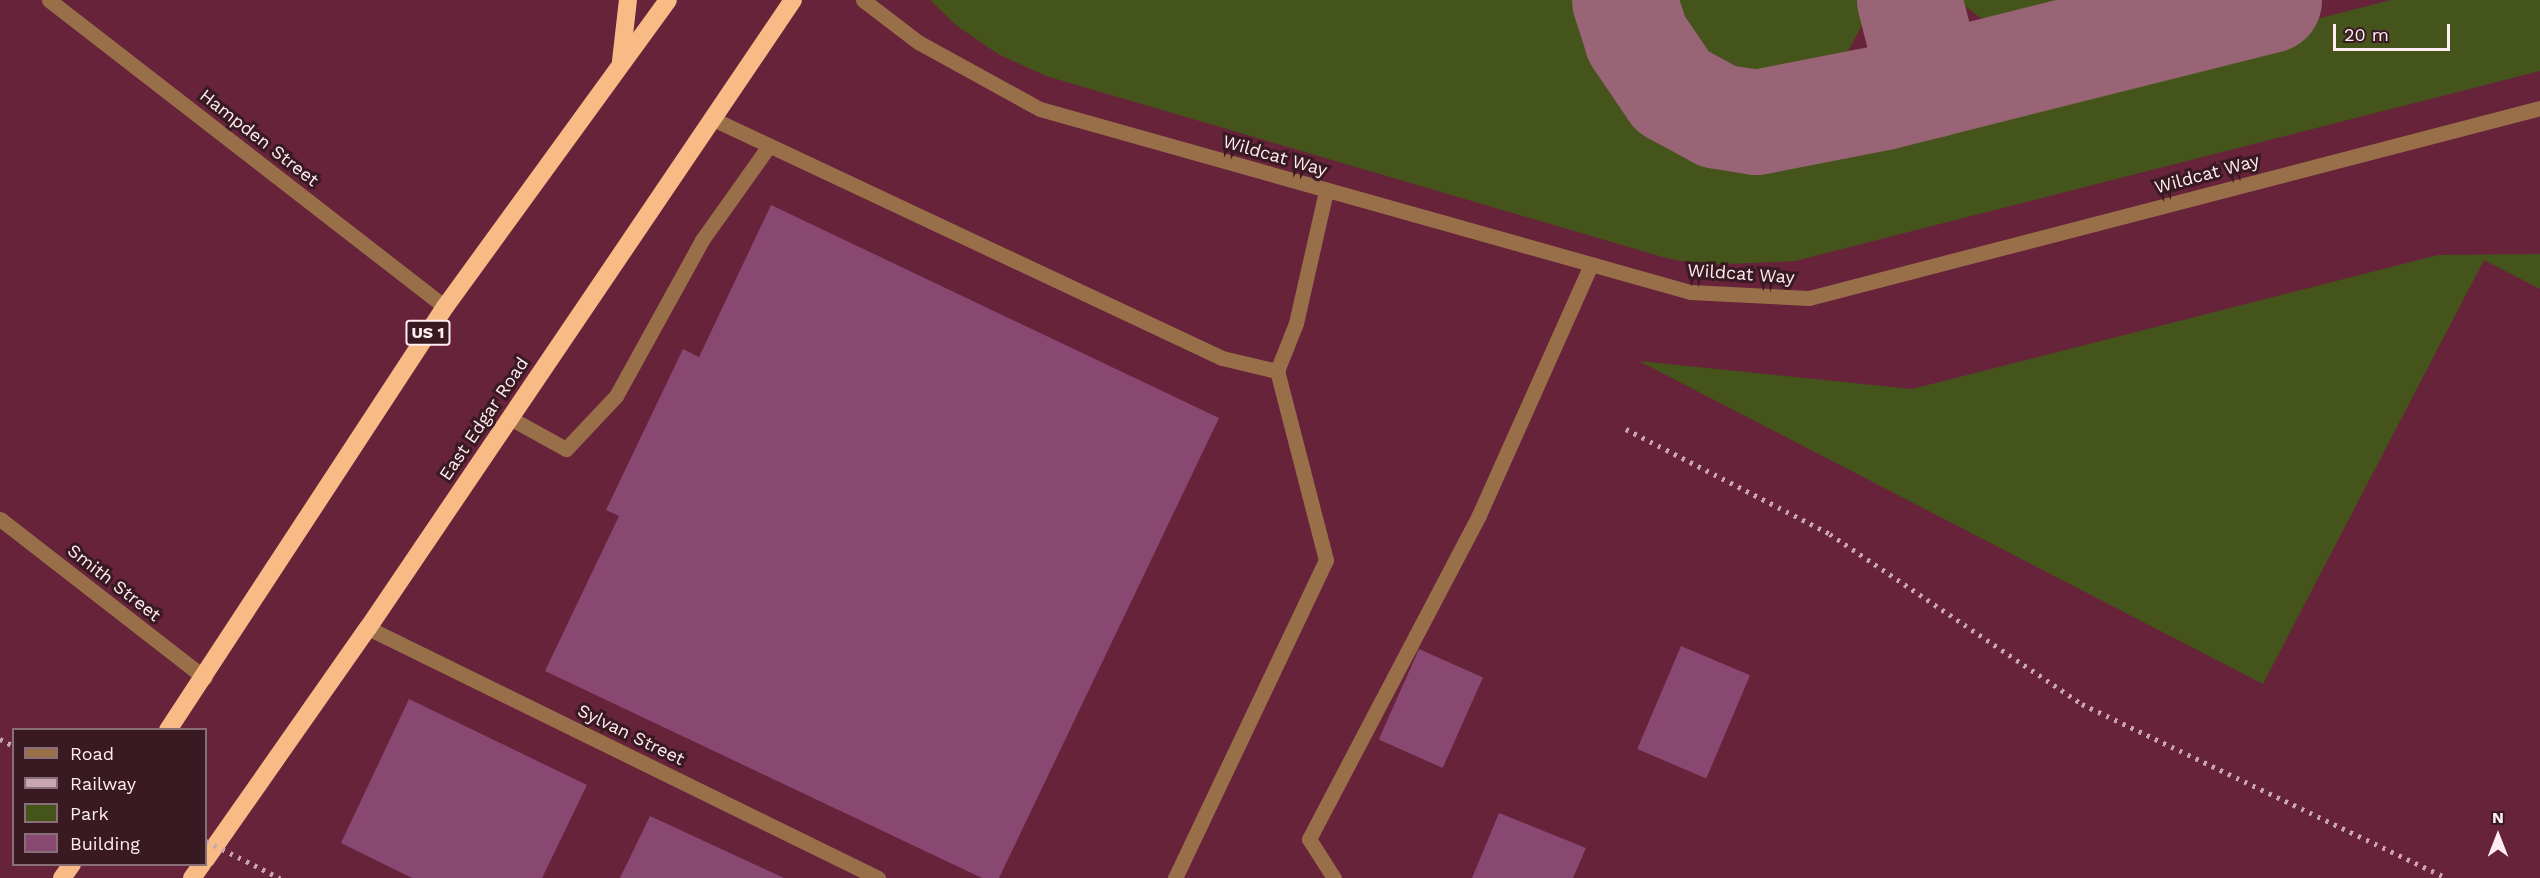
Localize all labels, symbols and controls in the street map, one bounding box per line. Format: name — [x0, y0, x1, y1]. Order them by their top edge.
scale bar — [2336, 12, 2453, 50]
text: 20 m — [2344, 24, 2389, 45]
street label: Hampden Street — [195, 85, 323, 191]
street label: Wildcat Way — [1220, 131, 1330, 181]
street label: Wildcat Way — [2152, 150, 2262, 198]
street label: Wildcat Way — [1686, 259, 1796, 289]
road number: US 1 — [404, 320, 452, 346]
street label: East Edgar Road — [435, 353, 533, 485]
street label: Smith Street — [63, 540, 165, 626]
street label: Sylvan Street — [574, 700, 688, 770]
legend — [12, 728, 207, 866]
text: Road — [70, 743, 114, 764]
text: Railway — [70, 773, 136, 794]
text: Park — [70, 803, 109, 824]
north arrow — [2468, 806, 2528, 866]
text: N — [2492, 808, 2504, 827]
text: Building — [70, 833, 140, 854]

